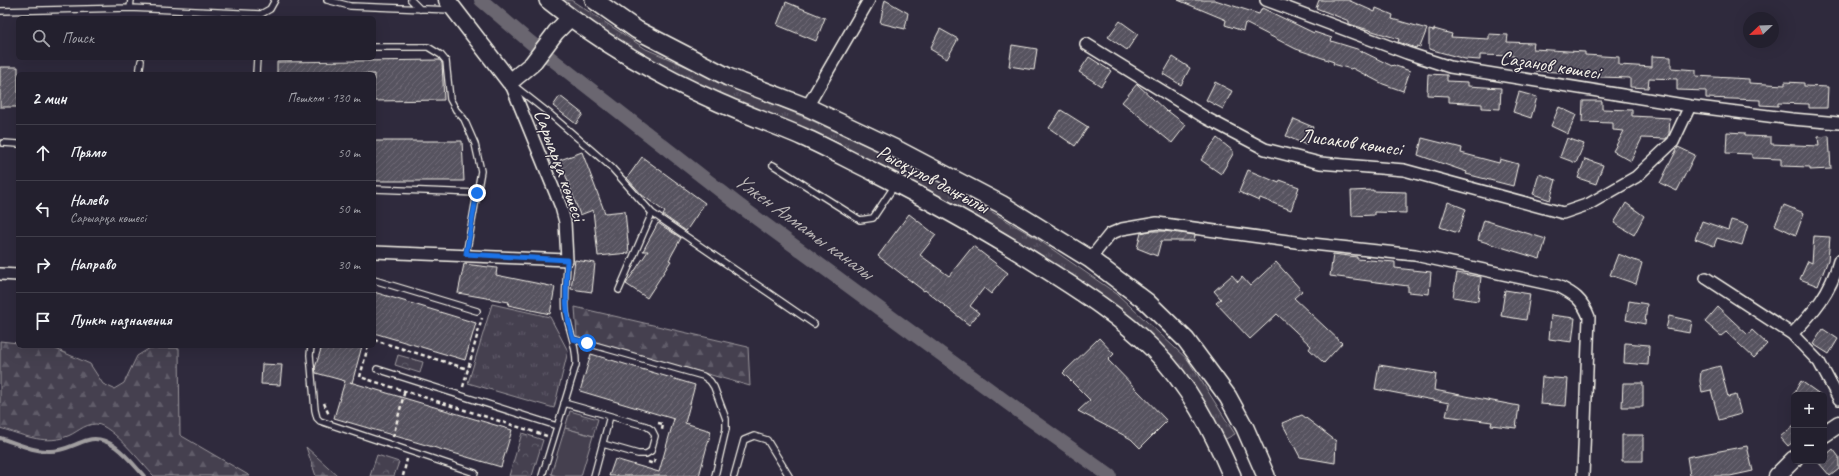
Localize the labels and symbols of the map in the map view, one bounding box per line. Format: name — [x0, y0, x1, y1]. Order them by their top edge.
north arrow — [1743, 12, 1779, 48]
street label: Сазанов көшесі — [1498, 45, 1604, 87]
street label: Сарыарқа көшесі — [528, 106, 593, 226]
street label: Лисаков көшесі — [1298, 122, 1406, 162]
street label: Рысқұлов даңғылы — [873, 139, 995, 220]
water label: Үлкен Алматы каналы — [730, 167, 881, 287]
route end — [468, 184, 486, 202]
route start — [578, 334, 596, 352]

